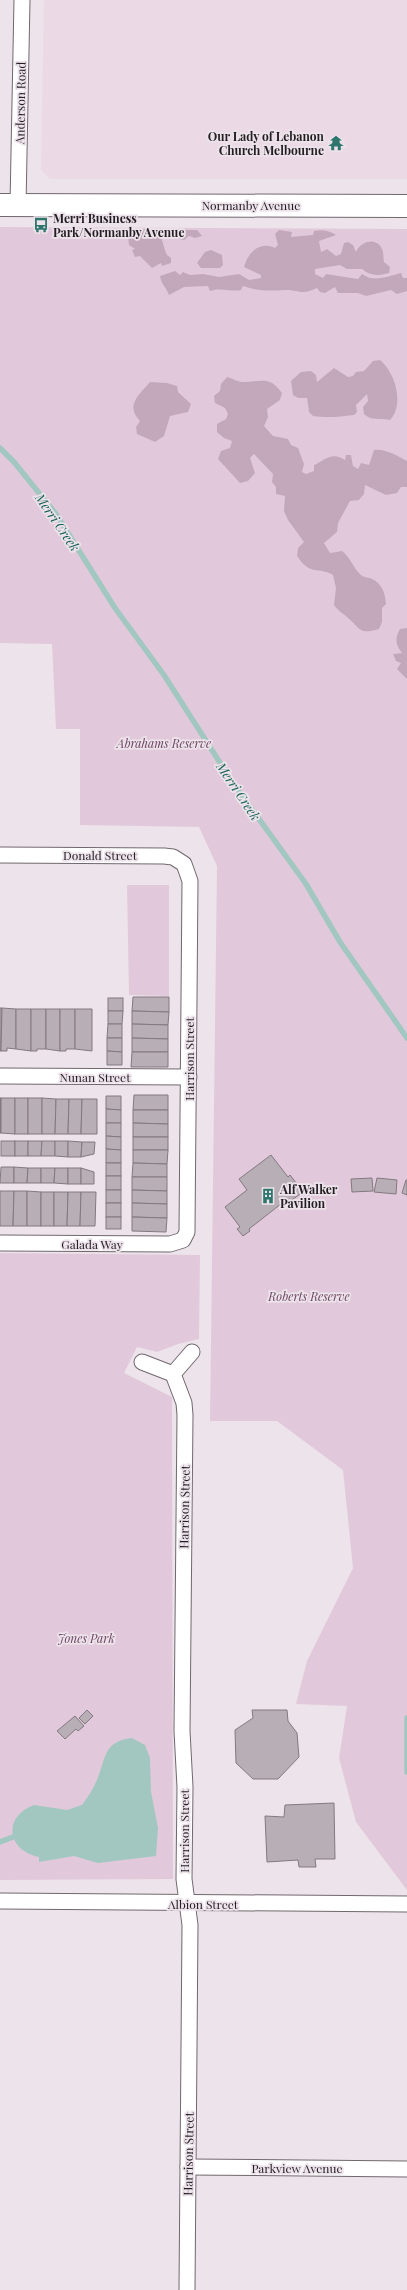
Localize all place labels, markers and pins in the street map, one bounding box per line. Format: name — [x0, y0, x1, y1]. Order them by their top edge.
place label: Our Lady of Lebanon Church Melbourne — [208, 128, 325, 158]
temple icon: Our Lady of Lebanon Church Melbourne — [327, 134, 345, 152]
place label: Merri Business Park/Normanby Avenue — [53, 210, 184, 240]
bus stop icon: Merri Business Park/Normanby Avenue — [32, 216, 50, 234]
place label: Alf Walker Pavilion — [279, 1181, 338, 1211]
building icon: Alf Walker Pavilion — [259, 1187, 277, 1205]

